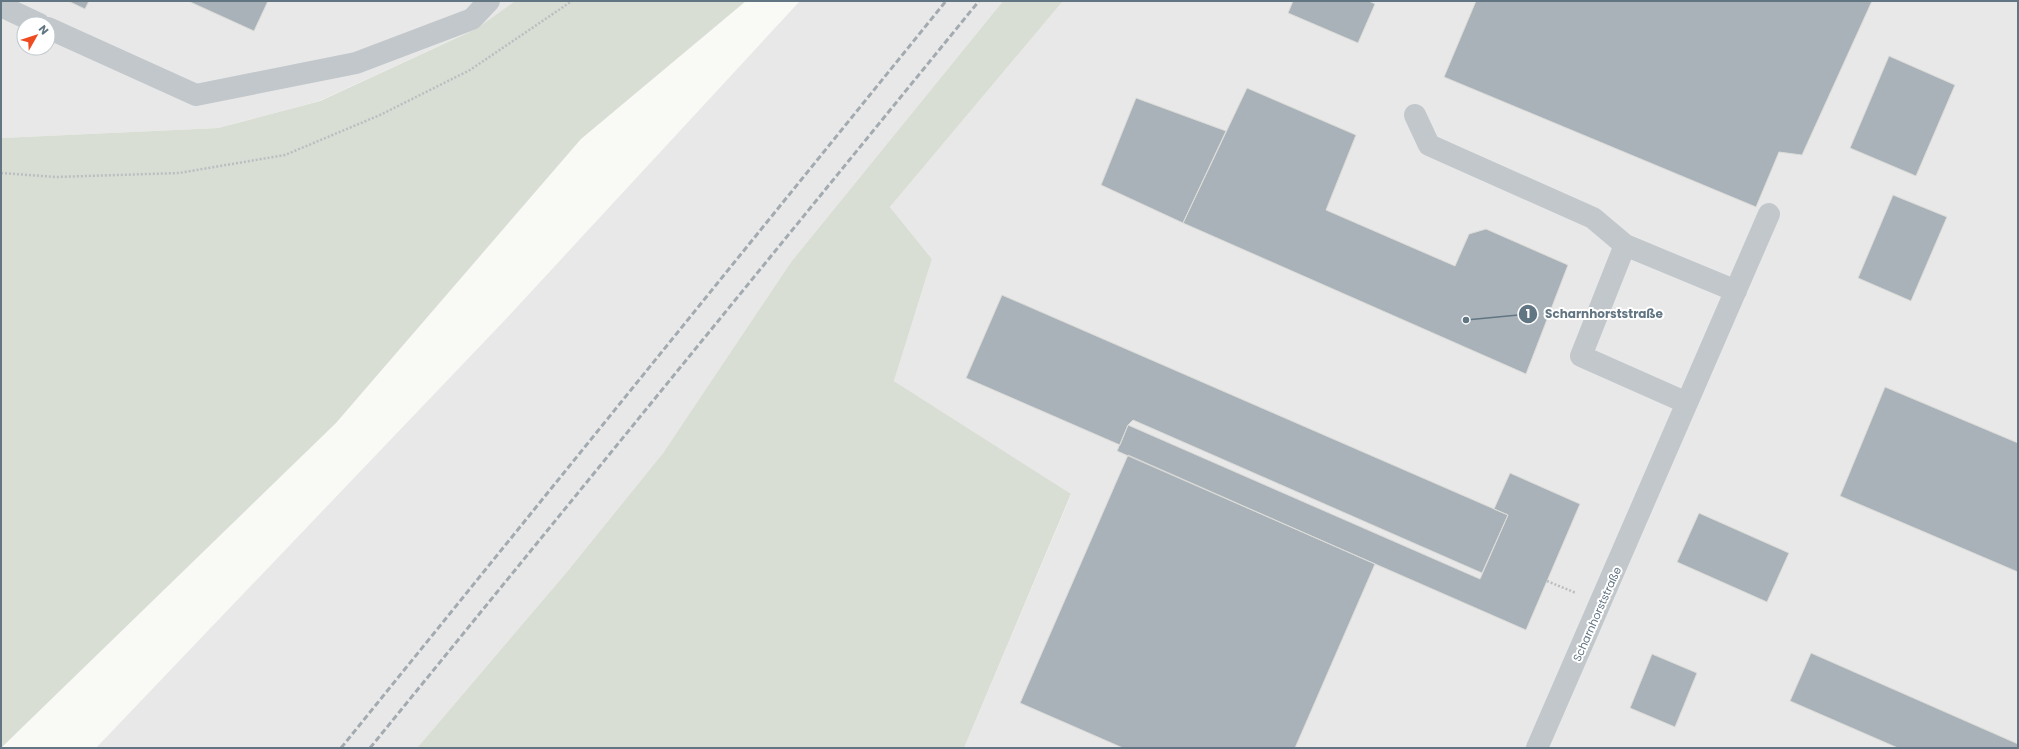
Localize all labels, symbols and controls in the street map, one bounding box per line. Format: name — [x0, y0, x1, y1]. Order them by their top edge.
north arrow — [16, 16, 56, 56]
text: N — [35, 21, 53, 38]
callout: Scharnhorststraße — [1518, 302, 1671, 326]
text: 1 — [1526, 305, 1530, 322]
text: Scharnhorststraße — [1545, 305, 1664, 322]
street label: Scharnhorststraße — [1569, 564, 1625, 664]

